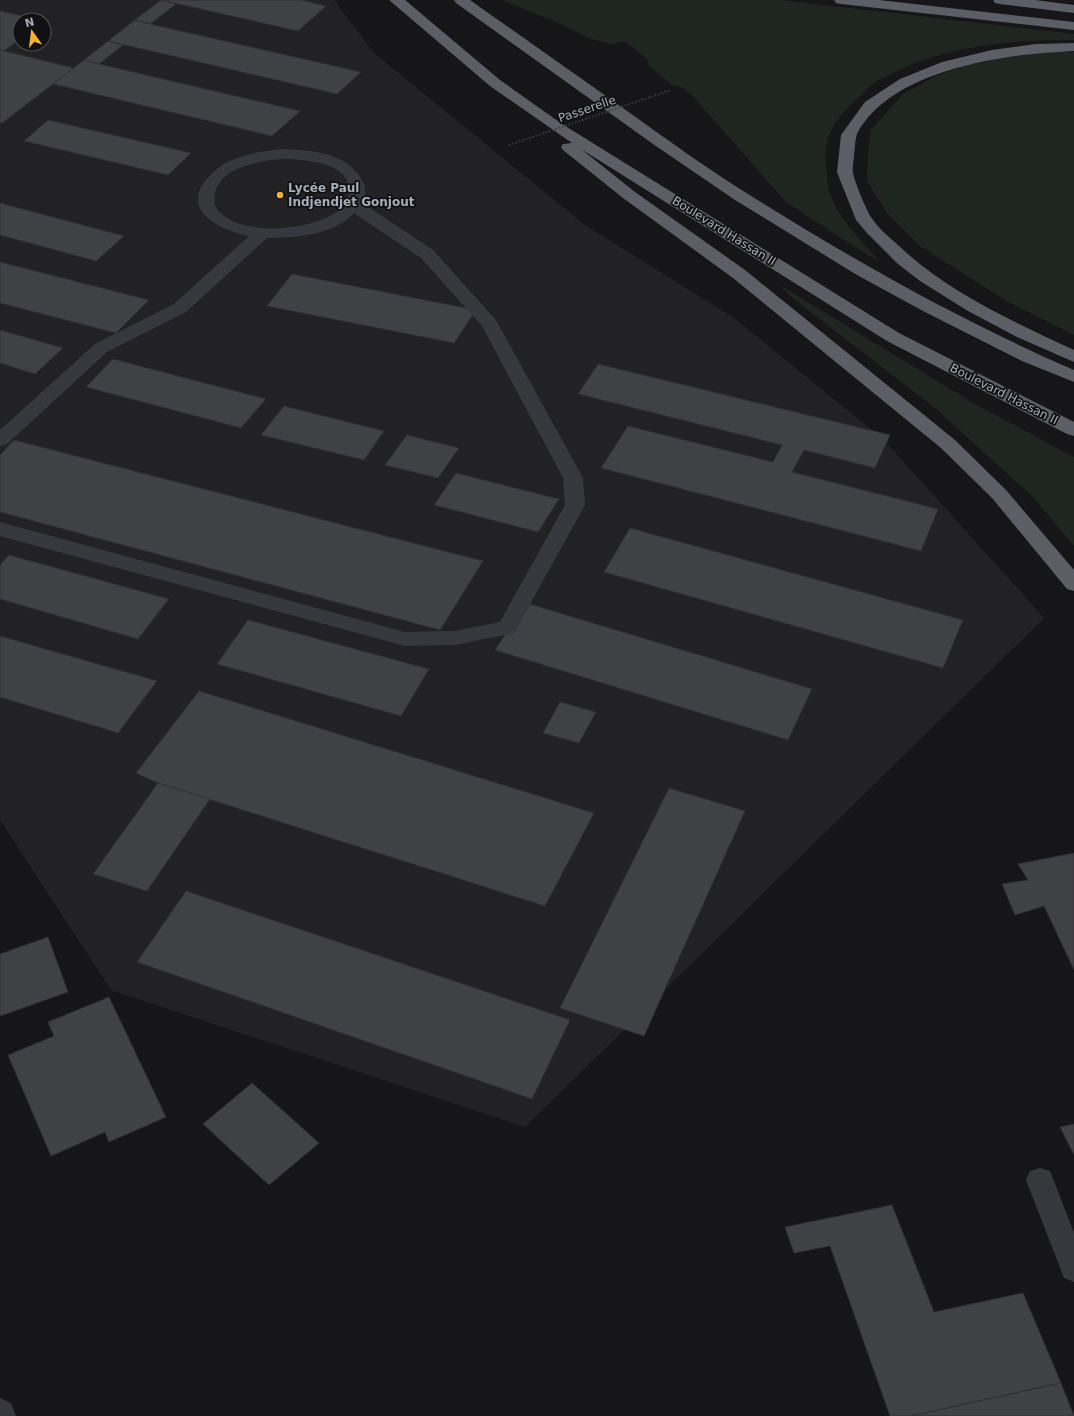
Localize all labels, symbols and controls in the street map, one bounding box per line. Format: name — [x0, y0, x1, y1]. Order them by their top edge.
north arrow — [12, 12, 52, 52]
text: N — [24, 15, 36, 30]
street label: Passerelle — [556, 93, 618, 125]
place label: Lycée Paul Indjendjet Gonjout — [288, 181, 415, 209]
marker: Lycée Paul Indjendjet Gonjout — [275, 190, 285, 200]
street label: Boulevard Hassan II — [670, 193, 778, 269]
street label: Boulevard Hassan II — [948, 361, 1060, 427]

